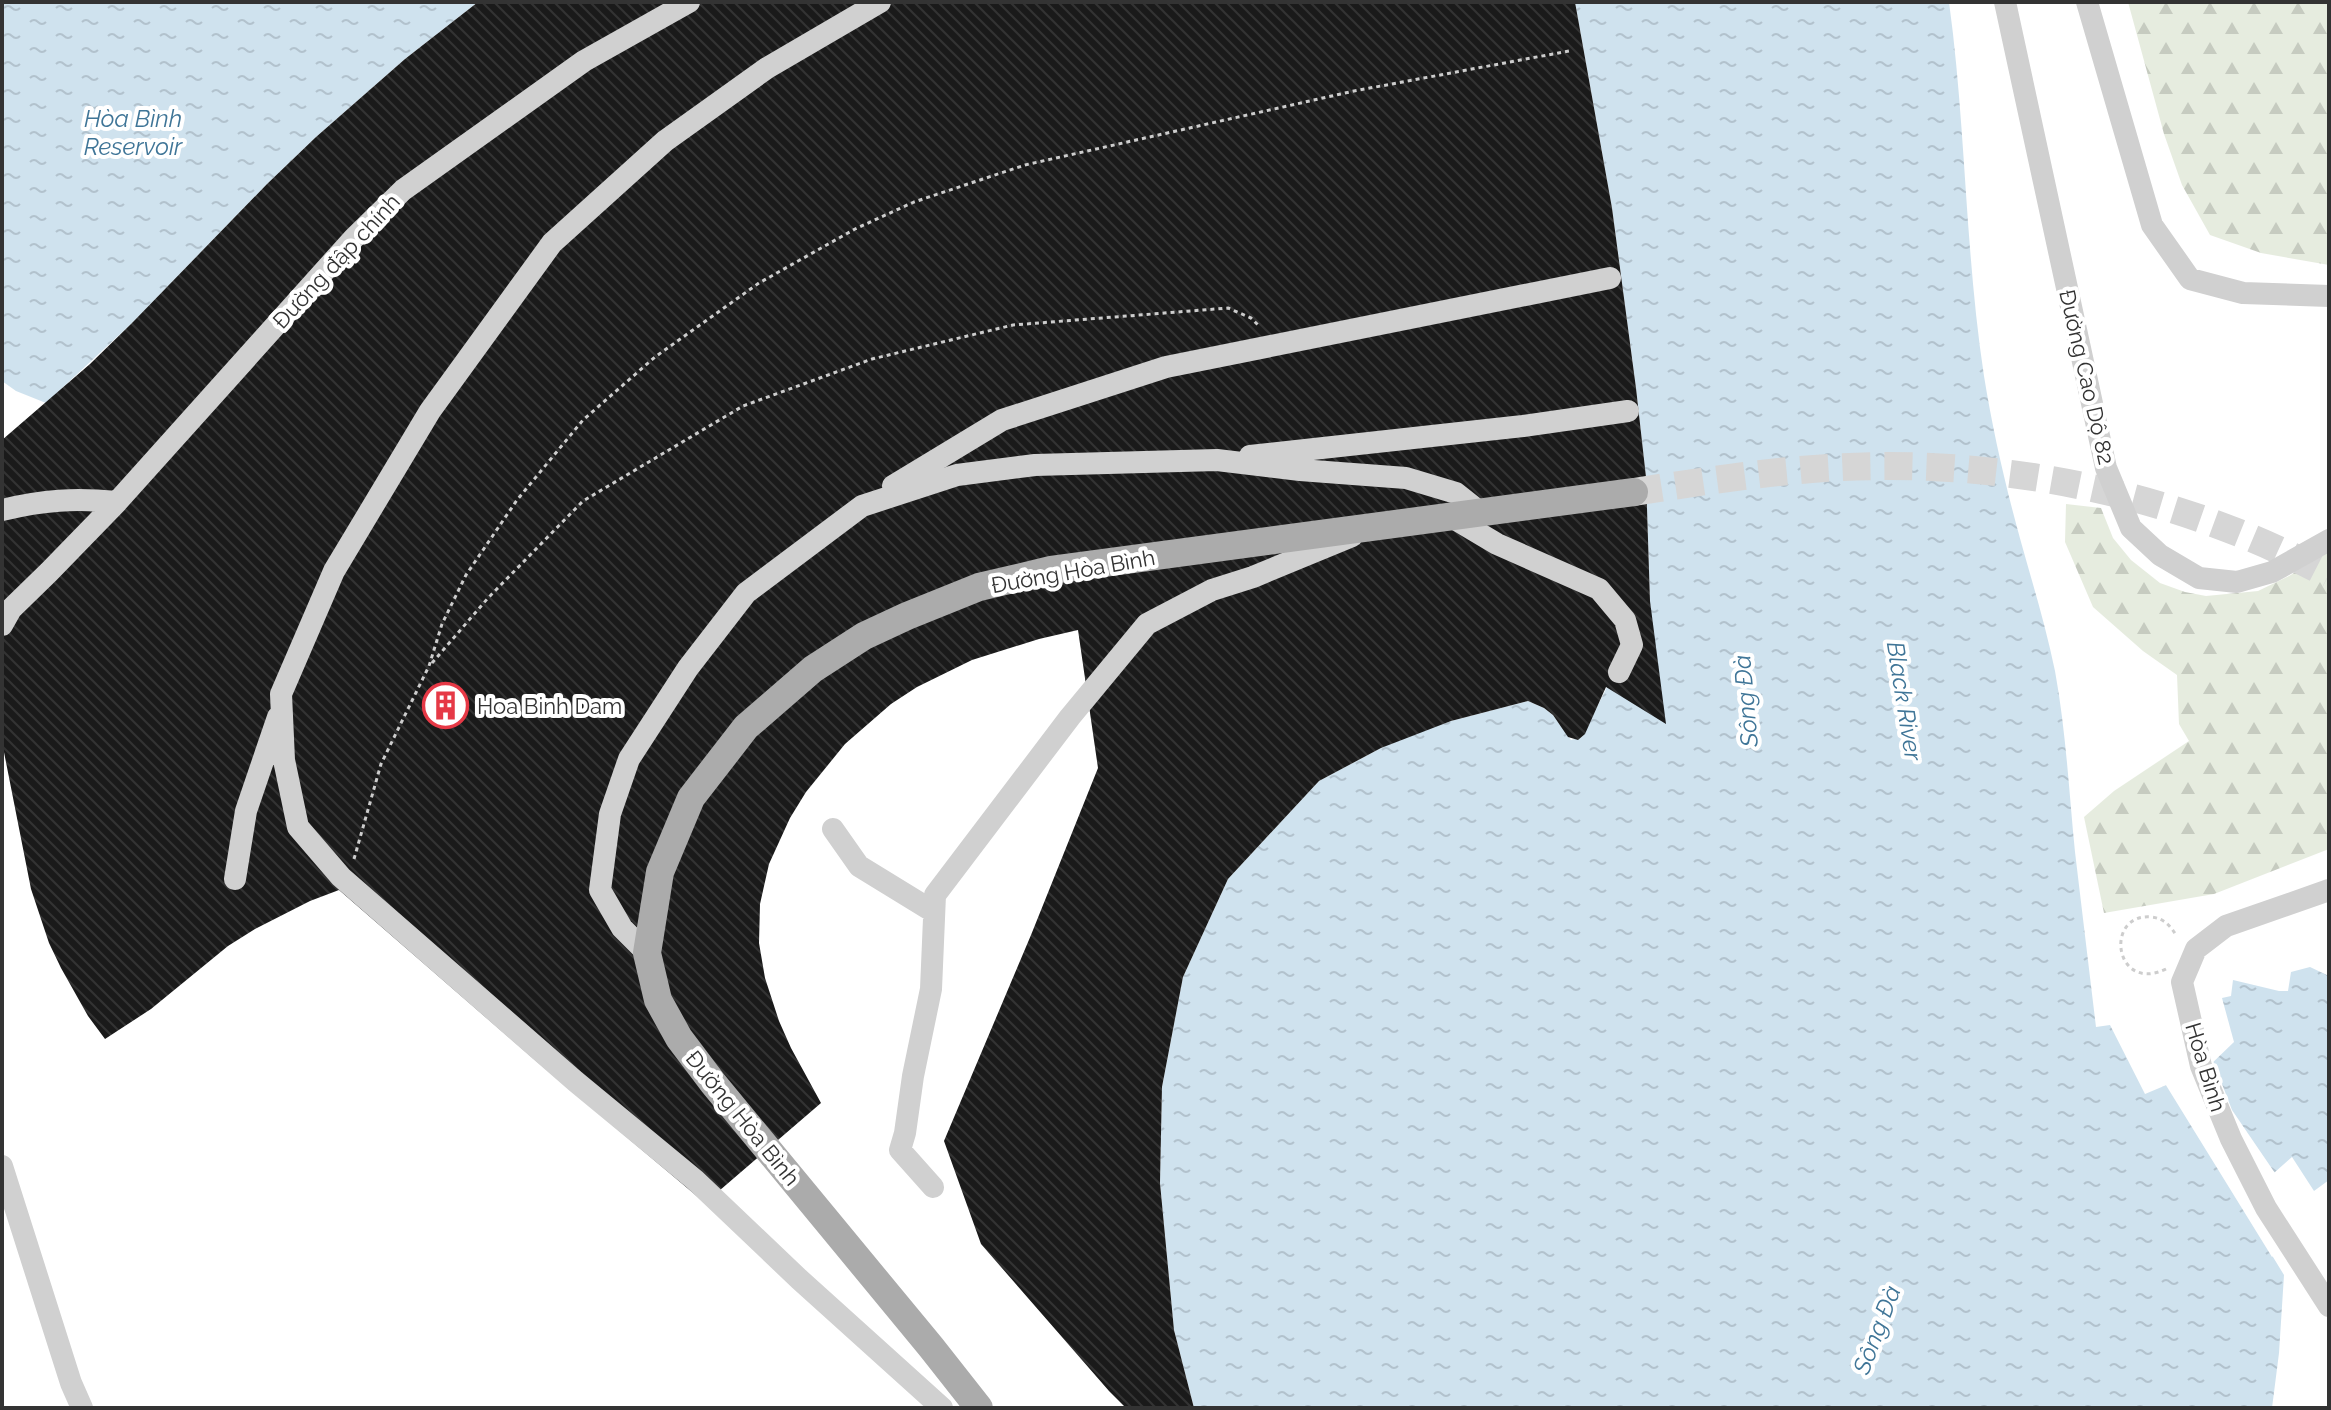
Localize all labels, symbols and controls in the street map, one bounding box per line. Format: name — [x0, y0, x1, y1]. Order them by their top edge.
water label: Hòa Bình Reservoir — [84, 104, 183, 161]
street label: Đường đập chính — [267, 188, 405, 334]
street label: Đường Cao Dộ 82 — [2054, 287, 2120, 467]
street label: Đường Hòa Bình — [989, 544, 1157, 598]
water label: Black River — [1881, 639, 1928, 763]
water label: Sông Đà — [1727, 654, 1764, 749]
building icon: Hoa Binh Dam — [422, 682, 470, 730]
place label: Hoa Binh Dam — [477, 693, 622, 719]
street label: Hòa Bình — [2180, 1019, 2232, 1115]
street label: Đường Hòa Bình — [681, 1045, 805, 1191]
water label: Sông Đà — [1846, 1281, 1907, 1379]

